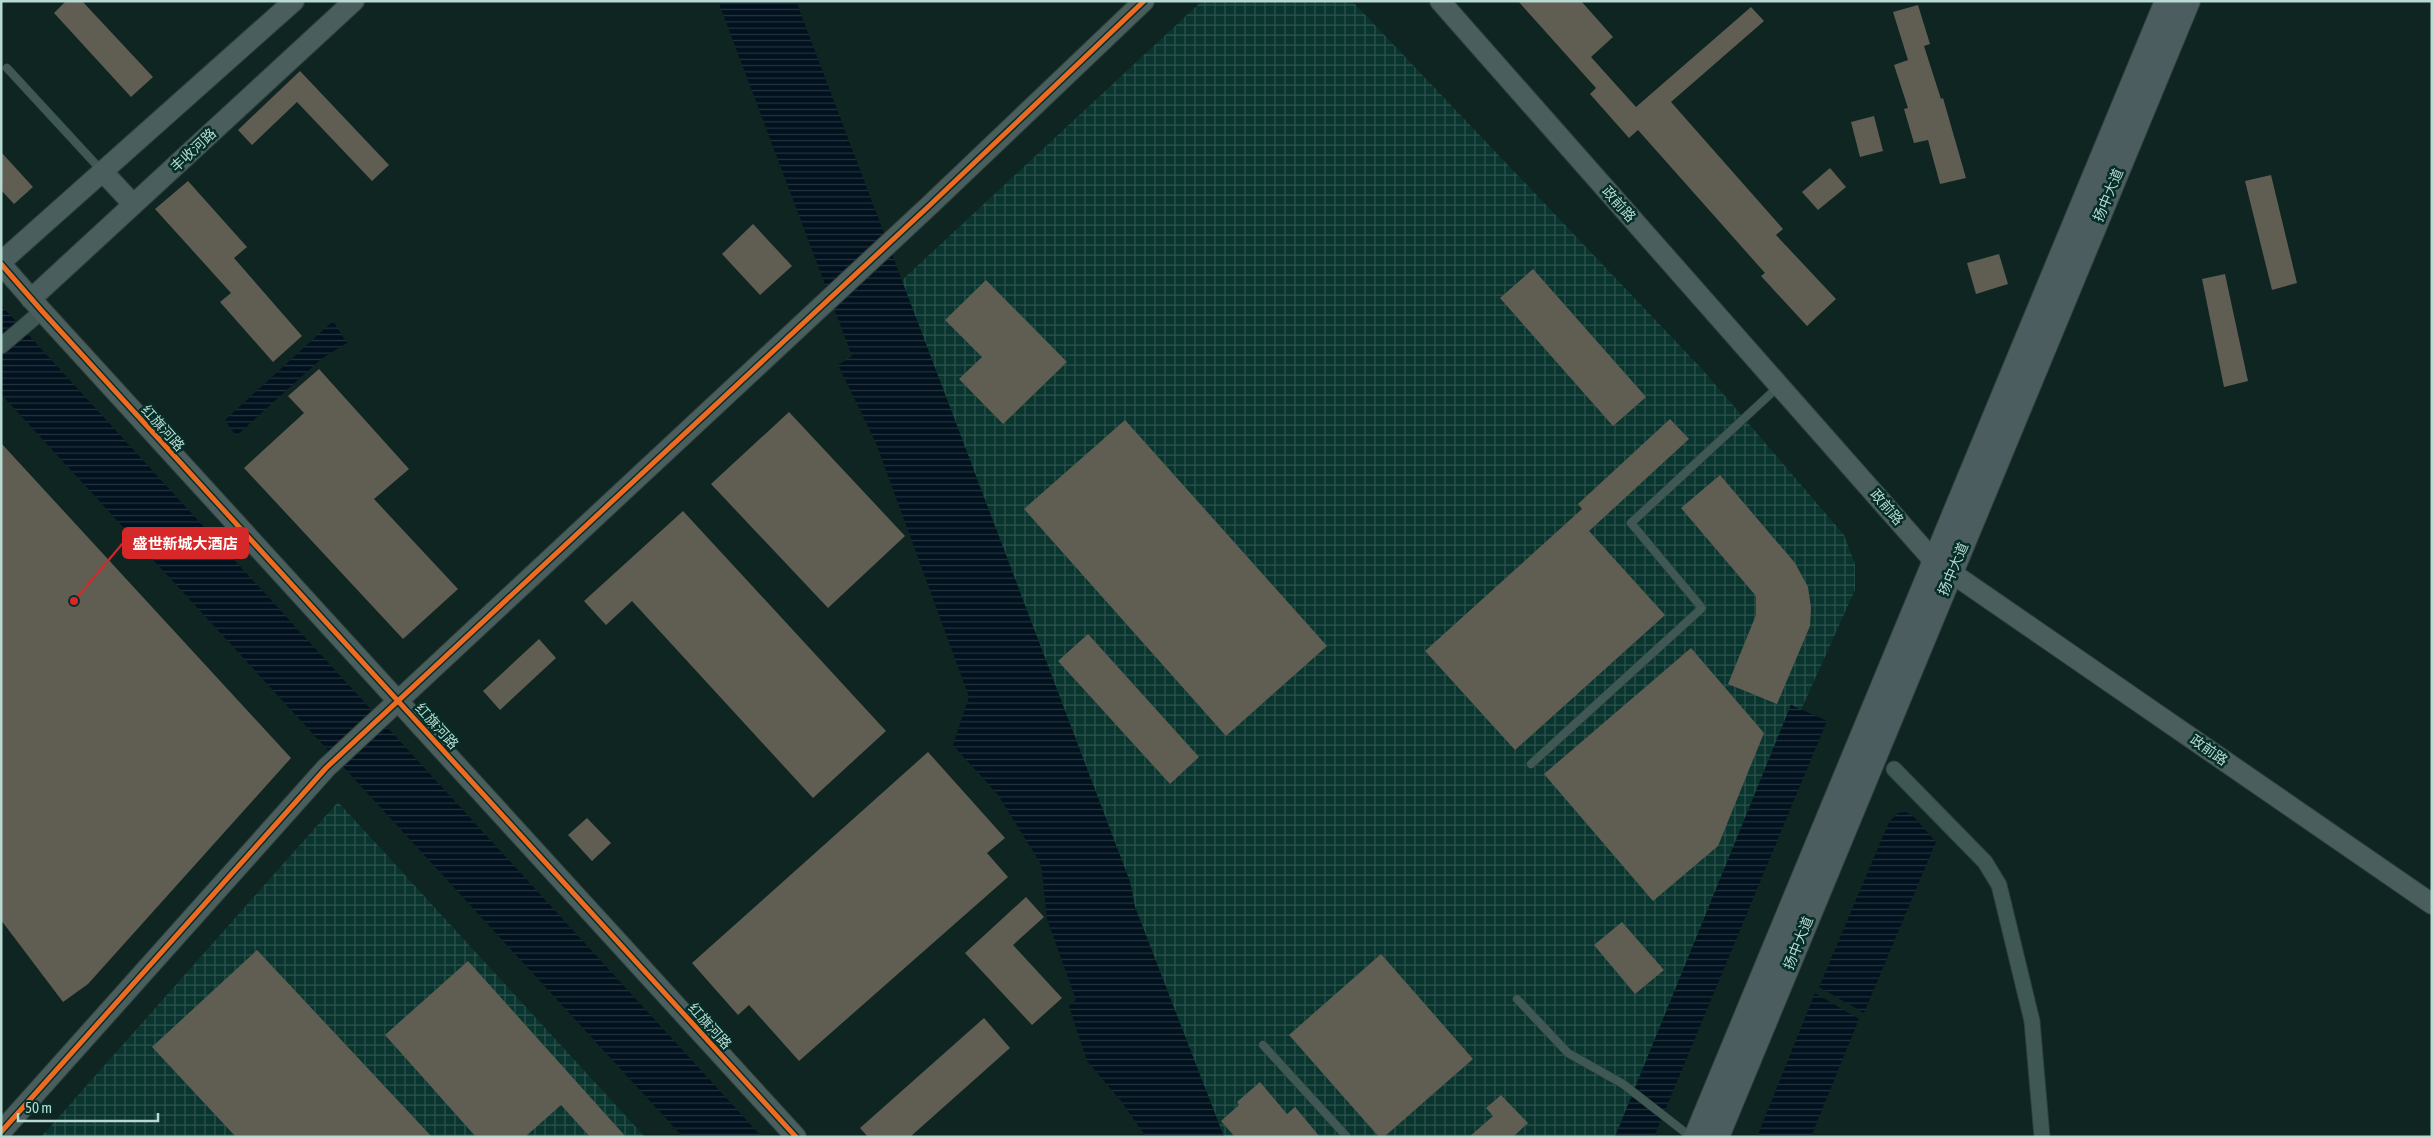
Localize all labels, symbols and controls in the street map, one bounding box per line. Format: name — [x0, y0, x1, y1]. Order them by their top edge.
street label: 丰收河路 — [167, 125, 219, 175]
street label: 扬中大道 — [2090, 166, 2126, 224]
street label: 政前路 — [1599, 183, 1639, 225]
street label: 红旗河路 — [138, 402, 188, 454]
street label: 政前路 — [1867, 486, 1907, 528]
callout: 盛世新城大酒店 — [123, 528, 248, 558]
text: 盛世新城大酒店 — [132, 535, 238, 552]
street label: 扬中大道 — [1935, 540, 1971, 598]
street label: 红旗河路 — [412, 700, 462, 752]
street label: 政前路 — [2187, 731, 2231, 769]
street label: 扬中大道 — [1780, 914, 1816, 972]
street label: 红旗河路 — [685, 1000, 735, 1052]
scale bar — [18, 1090, 158, 1122]
text: 50 m — [25, 1099, 52, 1116]

